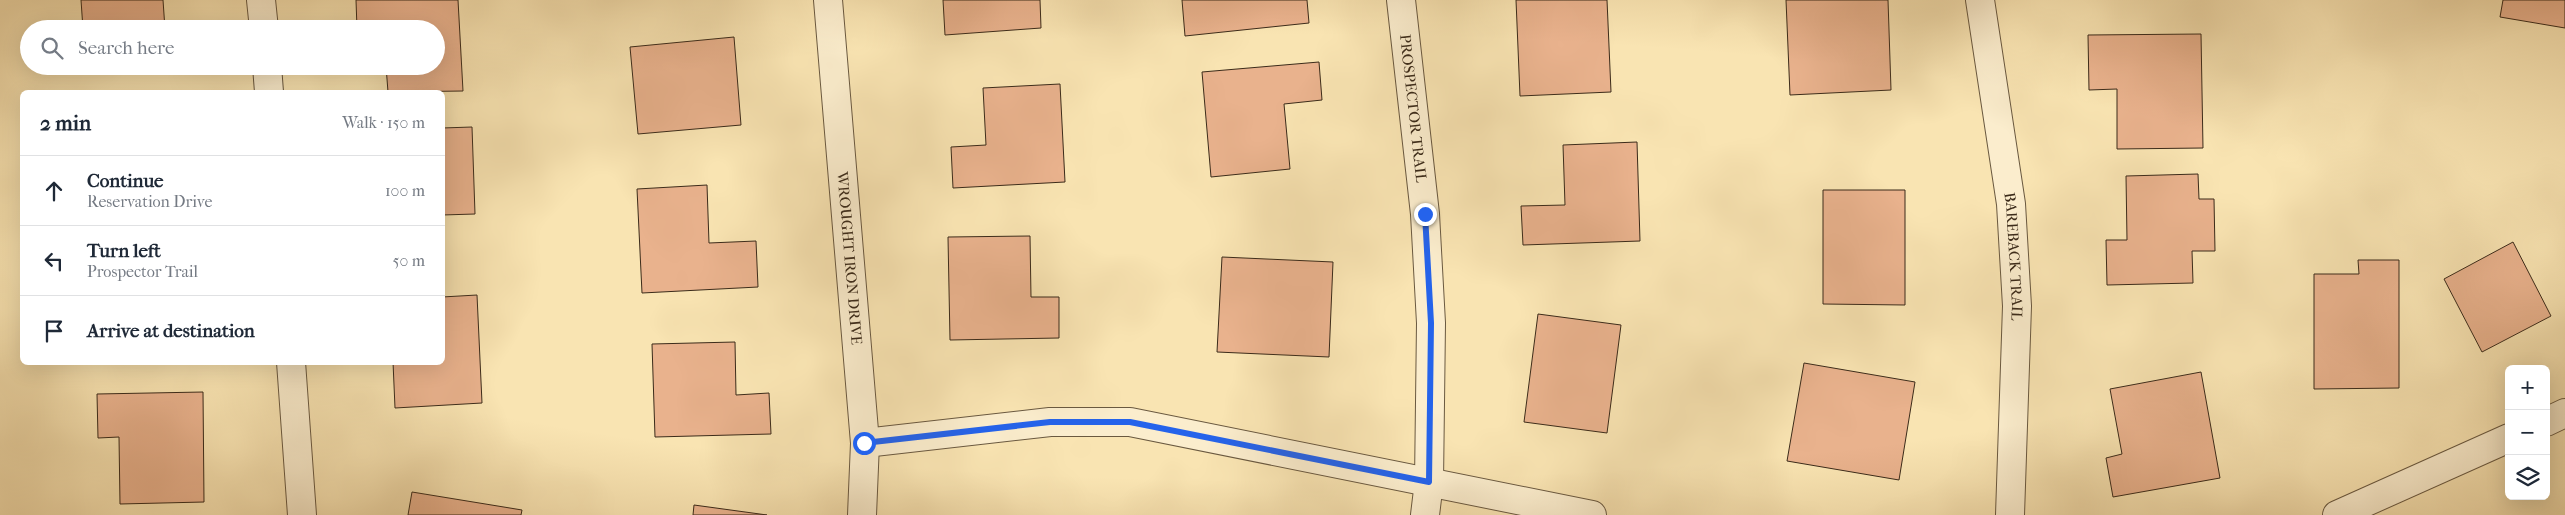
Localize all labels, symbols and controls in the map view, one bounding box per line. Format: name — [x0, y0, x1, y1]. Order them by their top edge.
search box — [20, 20, 445, 75]
street label: PROSPECTOR TRAIL — [1396, 33, 1430, 183]
icon: search — [38, 34, 66, 62]
text: Search here — [78, 37, 174, 59]
text: 2 min — [40, 111, 91, 135]
text: Walk · 150 m — [342, 113, 425, 132]
text: Continue — [87, 170, 163, 192]
street label: WROUGHT IRON DRIVE — [833, 170, 866, 345]
icon: ahead — [40, 177, 68, 205]
text: 100 m — [385, 181, 425, 200]
street label: BAREBACK TRAIL — [2000, 191, 2026, 321]
text: Reservation Drive — [87, 192, 212, 211]
route end — [1414, 203, 1437, 226]
text: Turn left — [87, 240, 161, 262]
icon: left — [40, 247, 68, 275]
text: 50 m — [393, 251, 425, 270]
text: Prospector Trail — [87, 262, 198, 281]
icon: arrive — [40, 317, 68, 345]
text: Arrive at destination — [87, 320, 255, 342]
map controls — [2505, 365, 2550, 500]
button: + — [2505, 365, 2550, 410]
button: − — [2505, 410, 2550, 455]
route start — [853, 432, 876, 455]
button: layers — [2505, 455, 2550, 500]

